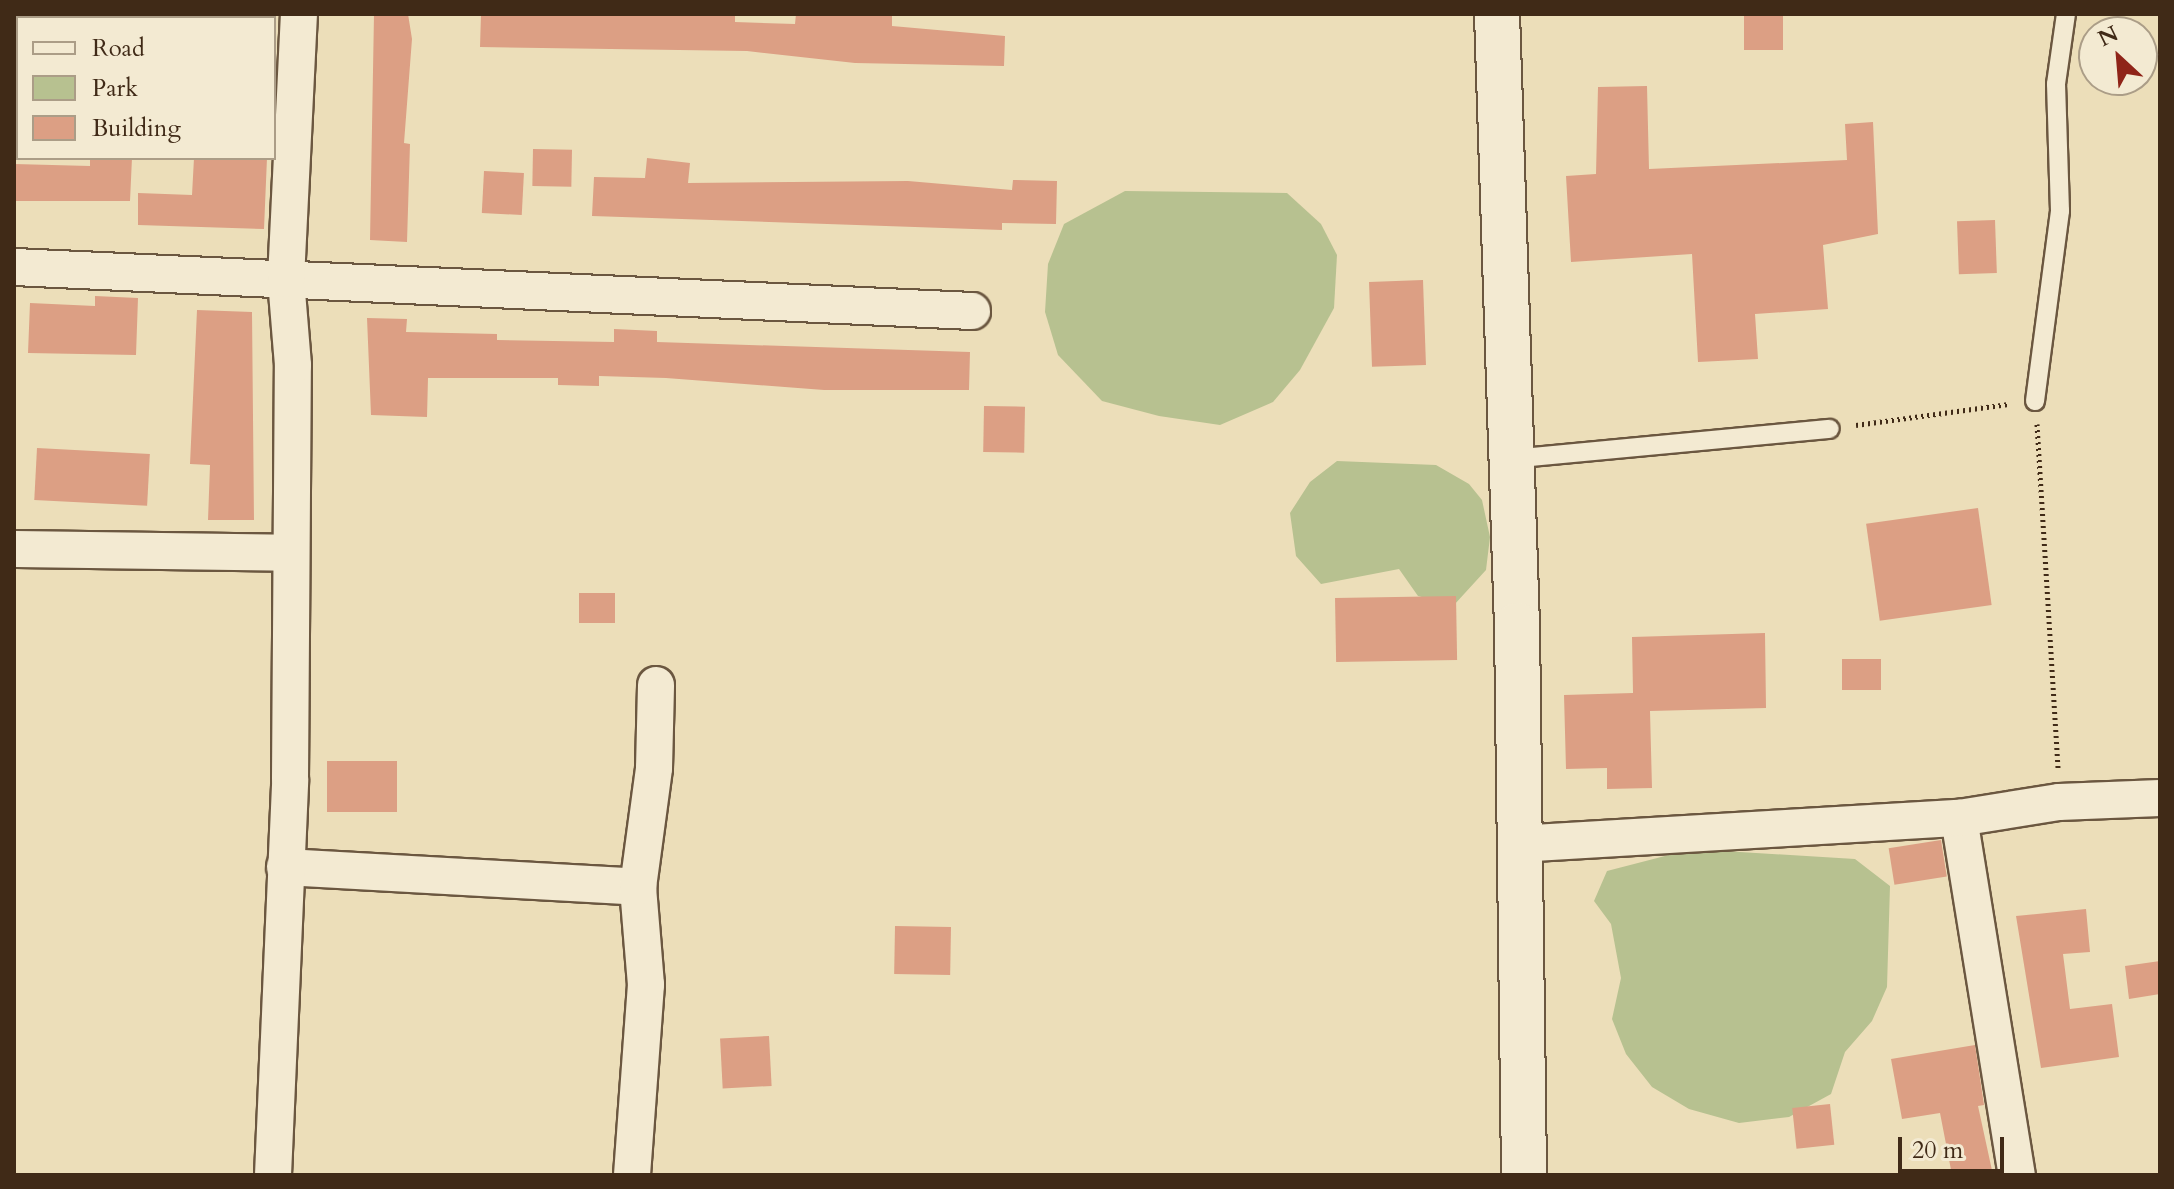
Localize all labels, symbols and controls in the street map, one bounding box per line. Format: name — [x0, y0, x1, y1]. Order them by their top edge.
legend — [16, 16, 276, 160]
north arrow — [2078, 16, 2158, 96]
text: N — [2093, 19, 2124, 54]
text: Road — [92, 32, 145, 65]
text: Park — [92, 72, 138, 105]
text: Building — [92, 112, 181, 145]
scale bar — [1902, 1121, 2008, 1171]
text: 20 m — [1912, 1134, 1963, 1167]

